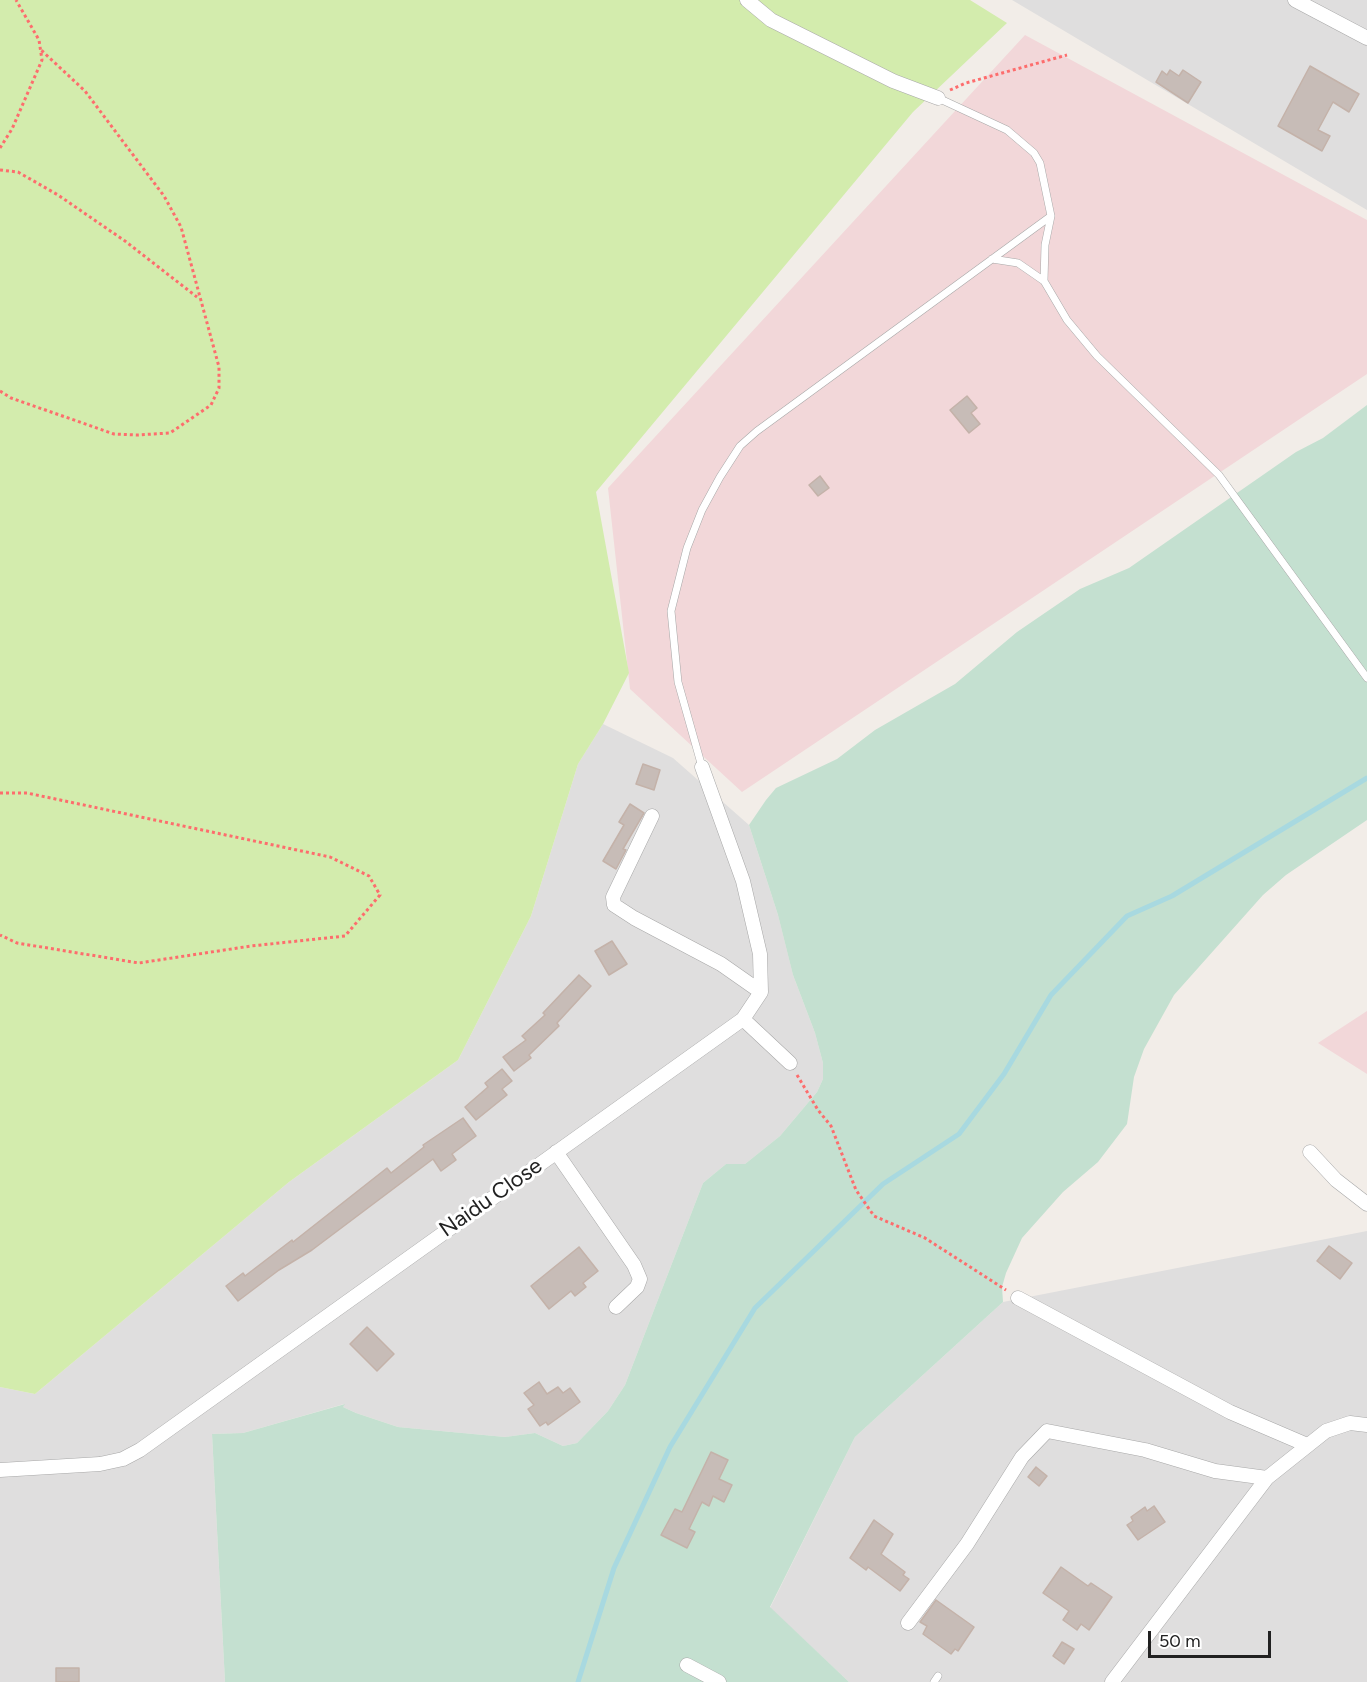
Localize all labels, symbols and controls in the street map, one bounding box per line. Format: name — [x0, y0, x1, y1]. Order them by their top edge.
street label: Naidu Close — [434, 1153, 548, 1243]
scale bar — [1151, 1619, 1274, 1657]
text: 50 m — [1159, 1630, 1201, 1652]

